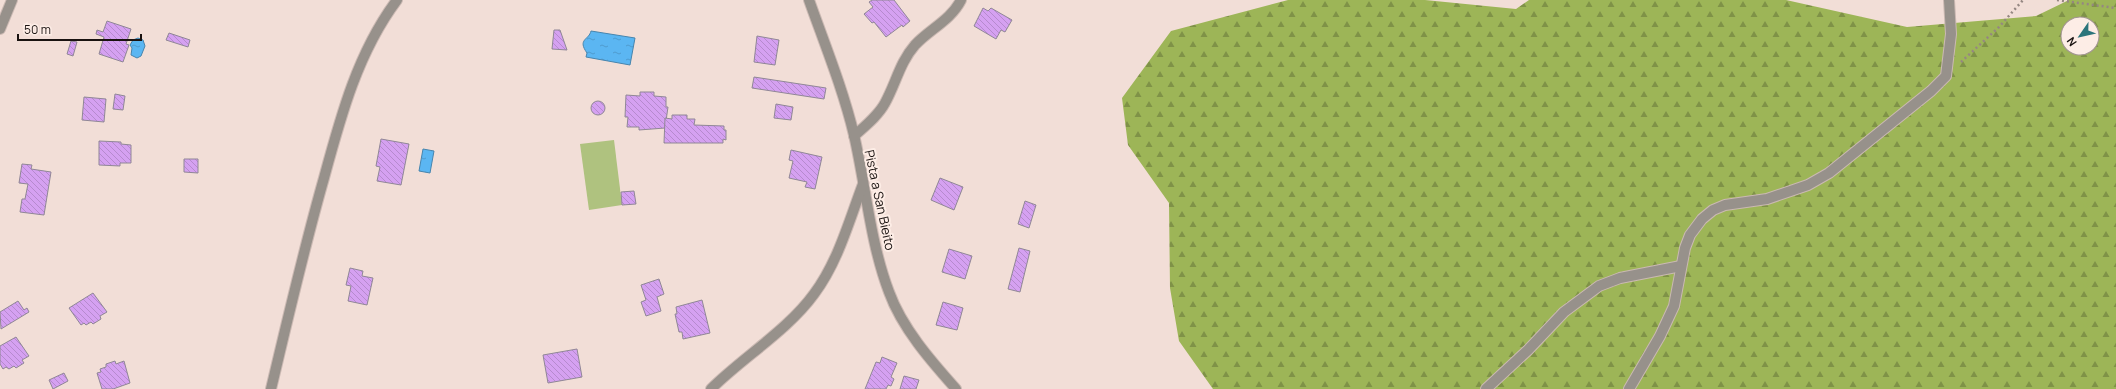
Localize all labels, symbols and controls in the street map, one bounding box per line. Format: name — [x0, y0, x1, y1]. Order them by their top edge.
scale bar — [18, 16, 141, 42]
north arrow — [2060, 16, 2100, 56]
text: 50 m — [24, 21, 51, 38]
text: N — [2063, 34, 2080, 49]
street label: Pista a San Bieito — [861, 148, 900, 252]

